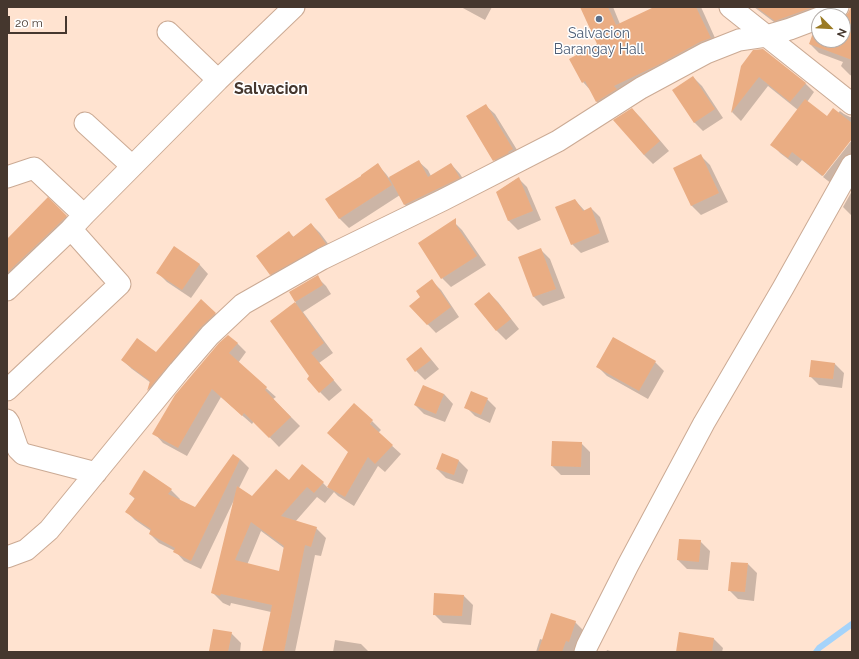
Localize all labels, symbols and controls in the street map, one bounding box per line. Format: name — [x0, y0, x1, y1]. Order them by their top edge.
scale bar — [10, 8, 69, 34]
north arrow — [811, 8, 851, 48]
marker: Salvacion Barangay Hall — [594, 14, 604, 24]
text: 20 m — [15, 16, 43, 30]
place label: Salvacion Barangay Hall — [554, 26, 644, 58]
text: N — [834, 26, 849, 39]
district label: Salvacion — [234, 79, 308, 99]

